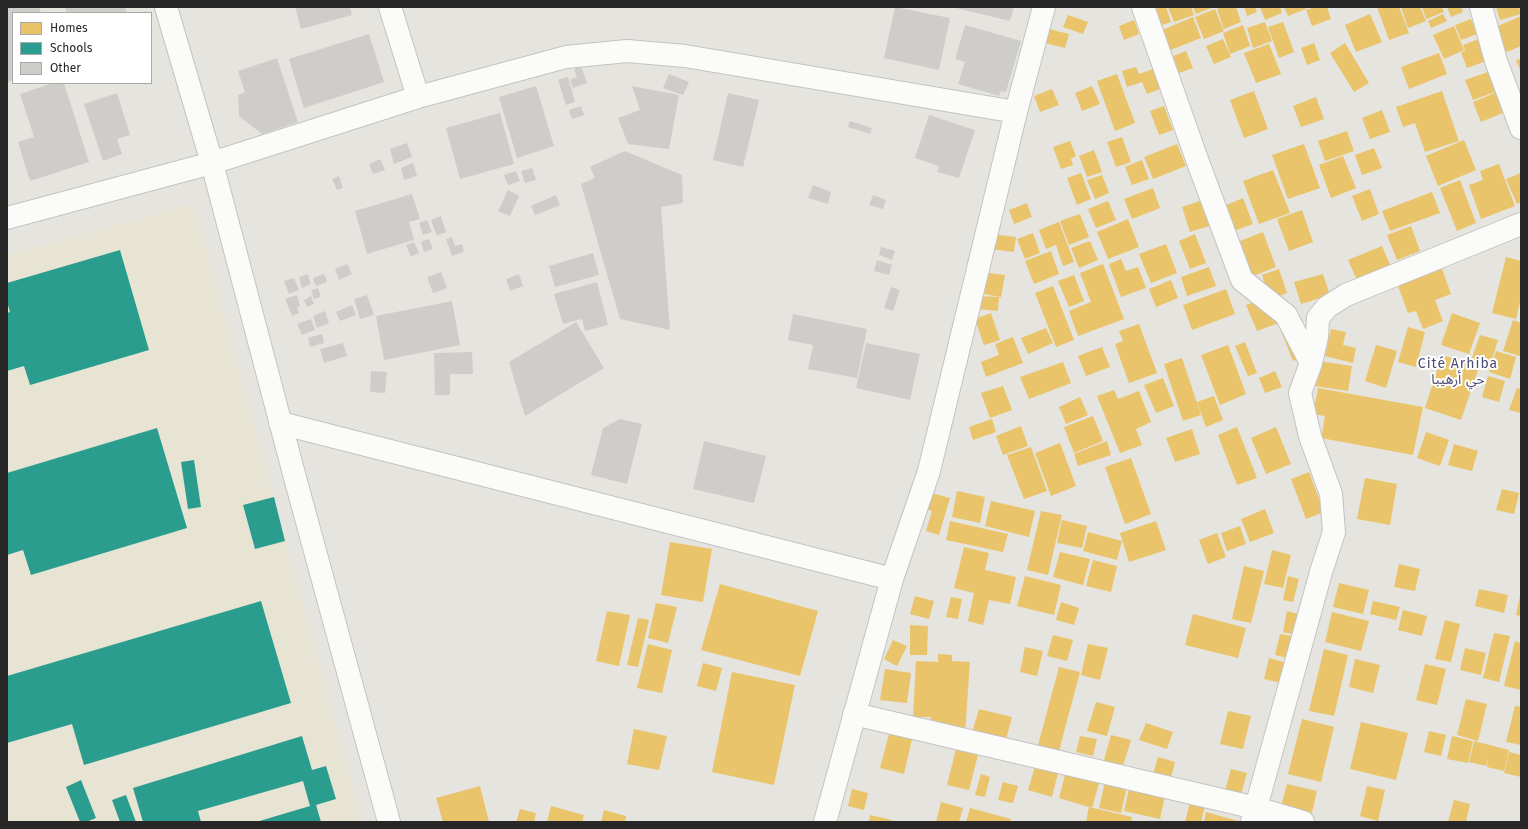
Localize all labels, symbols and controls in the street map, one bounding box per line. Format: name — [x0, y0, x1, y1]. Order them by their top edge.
legend — [12, 12, 152, 84]
text: Homes — [50, 21, 88, 35]
text: Schools — [50, 41, 92, 55]
text: Other — [50, 61, 81, 75]
district label: Cité Arhiba حي أرهيبا — [1418, 356, 1498, 388]

